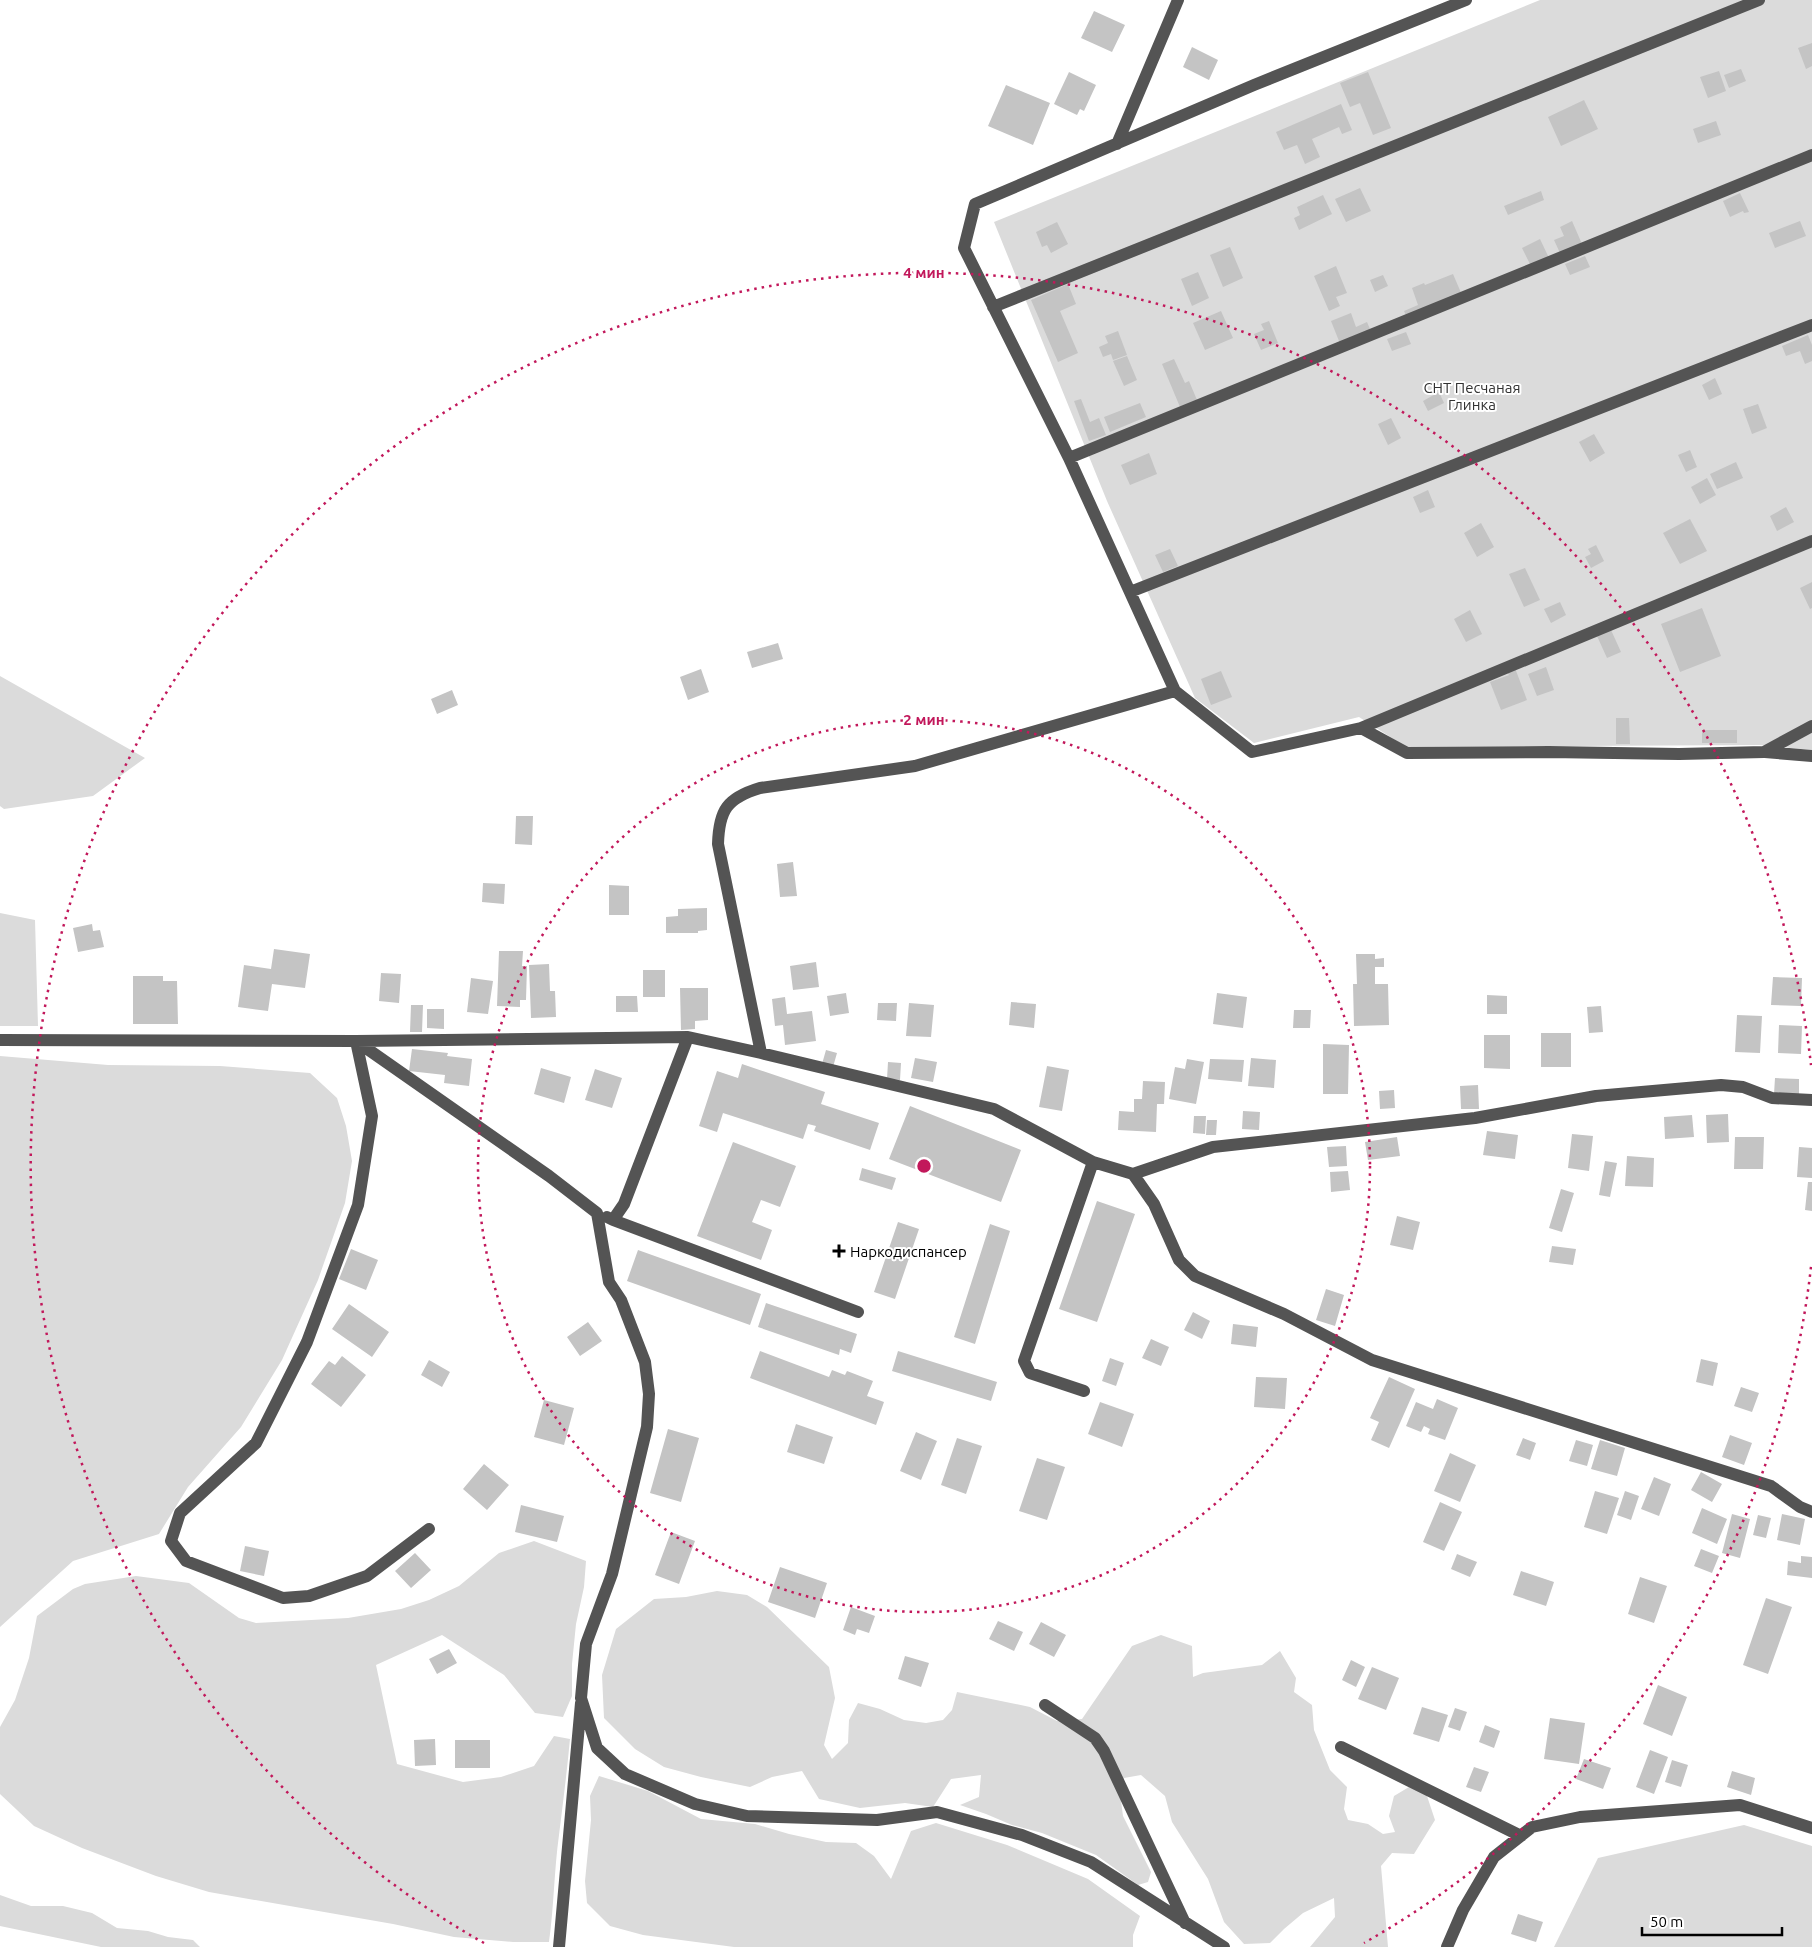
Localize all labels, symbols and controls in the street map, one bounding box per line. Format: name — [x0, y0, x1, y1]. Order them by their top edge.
text: 4 мин — [903, 264, 945, 281]
park label: СНТ Песчаная Глинка — [1423, 379, 1521, 413]
text: 2 мин — [903, 711, 945, 728]
centre of rings — [915, 1157, 933, 1175]
place label: Наркодиспансер — [850, 1243, 967, 1260]
marker: Наркодиспансер — [832, 1244, 846, 1258]
scale bar — [1642, 1904, 1782, 1936]
text: 50 m — [1650, 1913, 1683, 1930]

